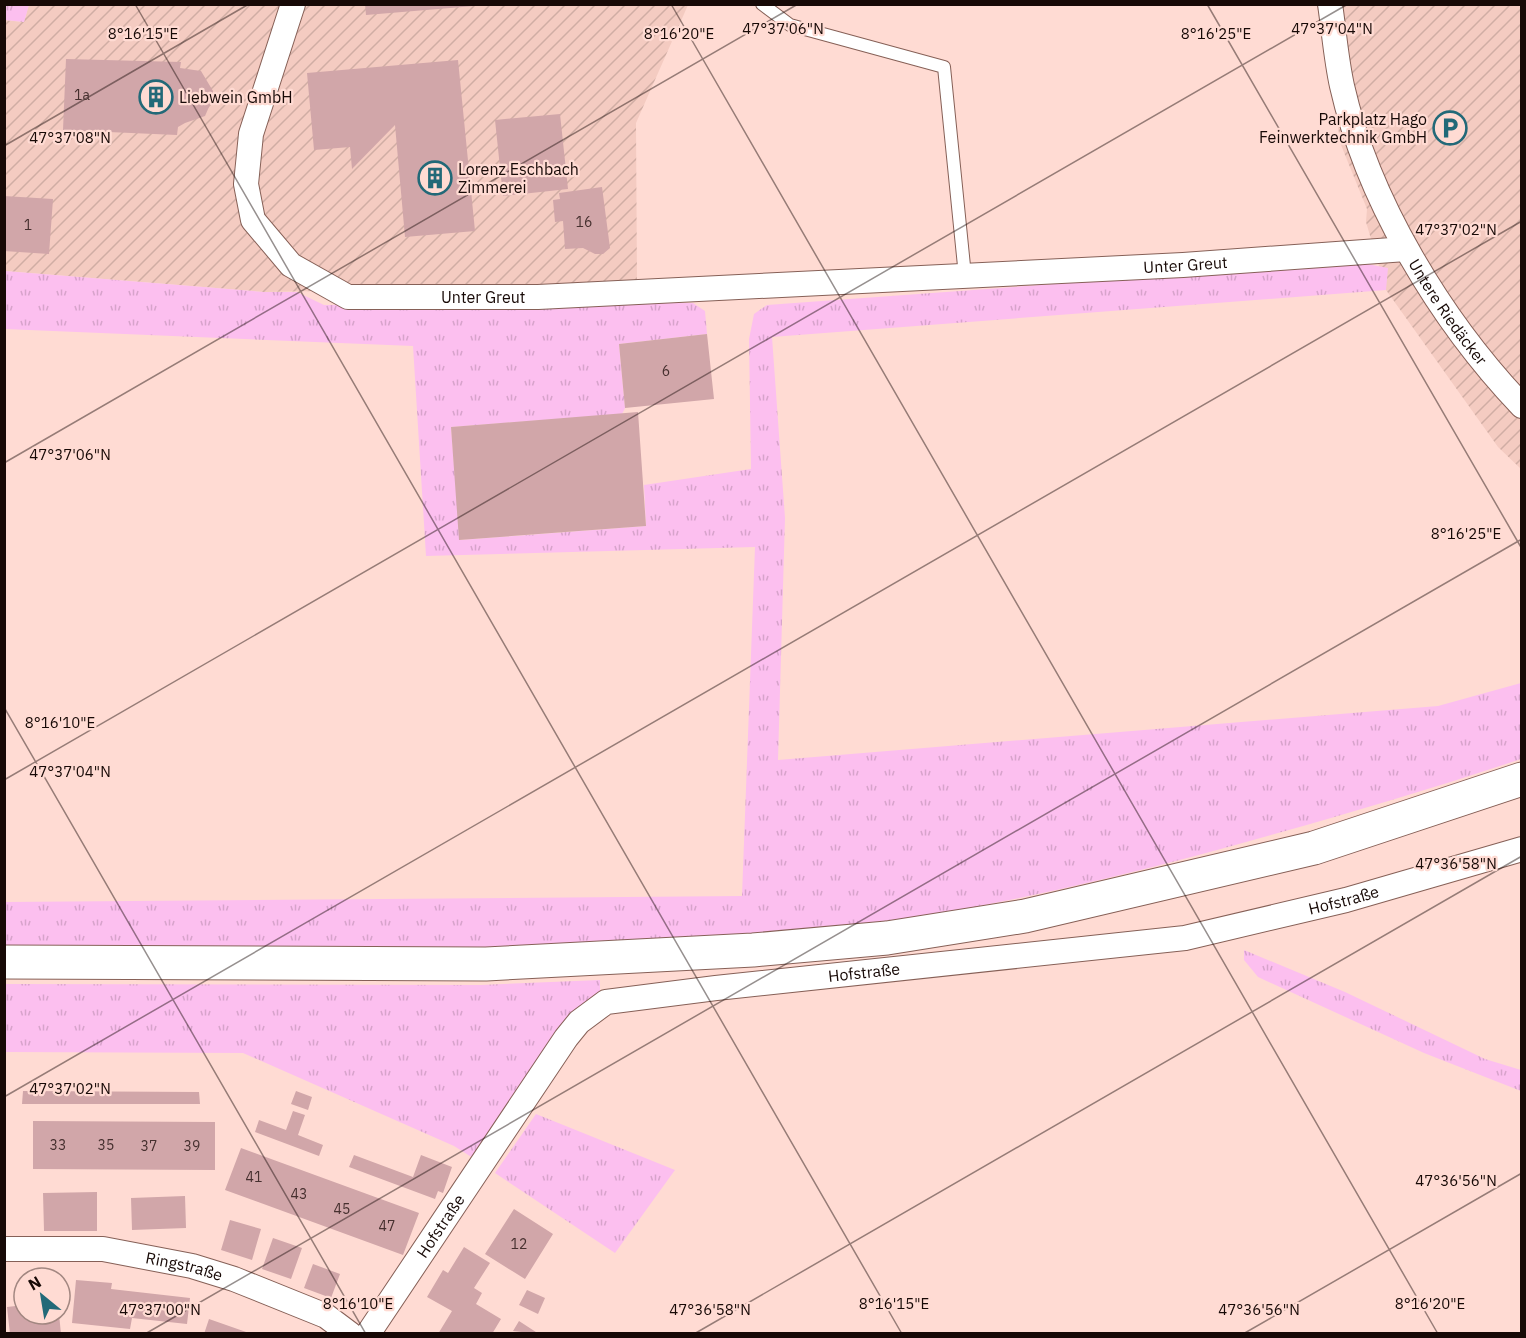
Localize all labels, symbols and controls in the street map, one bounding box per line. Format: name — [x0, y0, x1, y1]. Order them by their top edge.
text: 47°37'06"N — [742, 19, 824, 38]
text: 47°37'04"N — [1291, 19, 1373, 38]
text: 8°16'15"E — [108, 24, 178, 43]
text: 8°16'20"E — [644, 24, 714, 43]
text: 8°16'25"E — [1181, 24, 1251, 43]
building icon: Liebwein GmbH — [138, 79, 174, 115]
house number: 1a — [74, 86, 90, 104]
place label: Liebwein GmbH — [179, 87, 293, 107]
place label: Parkplatz Hago Feinwerktechnik GmbH — [1259, 109, 1427, 147]
parking icon: Parkplatz Hago Feinwerktechnik GmbH — [1432, 110, 1468, 146]
text: 47°37'08"N — [29, 128, 111, 147]
place label: Lorenz Eschbach Zimmerei — [458, 159, 579, 197]
building icon: Lorenz Eschbach Zimmerei — [417, 160, 453, 196]
house number: 16 — [576, 213, 592, 231]
house number: 1 — [24, 216, 32, 234]
text: 47°37'02"N — [1415, 220, 1497, 239]
street label: Unter Greut — [1143, 252, 1228, 277]
street label: Untere Riedäcker — [1404, 255, 1492, 369]
street label: Unter Greut — [441, 287, 525, 307]
house number: 6 — [662, 362, 670, 380]
text: 47°37'06"N — [29, 445, 111, 464]
text: 8°16'25"E — [1431, 524, 1501, 543]
text: 8°16'10"E — [25, 713, 95, 732]
text: 47°37'04"N — [29, 762, 111, 781]
text: 47°36'58"N — [1415, 854, 1497, 873]
street label: Hofstraße — [1306, 881, 1381, 919]
street label: Hofstraße — [827, 958, 901, 986]
text: 47°37'02"N — [29, 1079, 111, 1098]
house number: 33 — [50, 1136, 66, 1154]
house number: 35 — [98, 1136, 114, 1154]
house number: 37 — [141, 1137, 157, 1155]
house number: 39 — [184, 1137, 200, 1155]
house number: 41 — [246, 1168, 262, 1186]
text: 47°36'56"N — [1415, 1171, 1497, 1190]
house number: 43 — [291, 1185, 307, 1203]
street label: Hofstraße — [412, 1190, 469, 1261]
house number: 45 — [334, 1200, 350, 1218]
house number: 47 — [379, 1217, 395, 1235]
house number: 12 — [511, 1235, 527, 1253]
street label: Ringstraße — [144, 1247, 225, 1285]
north arrow — [12, 1266, 72, 1326]
text: N — [24, 1271, 45, 1295]
text: 8°16'10"E — [323, 1294, 393, 1313]
text: 8°16'15"E — [859, 1294, 929, 1313]
text: 8°16'20"E — [1395, 1294, 1465, 1313]
text: 47°37'00"N — [119, 1300, 201, 1319]
text: 47°36'58"N — [669, 1300, 751, 1319]
text: 47°36'56"N — [1218, 1300, 1300, 1319]

